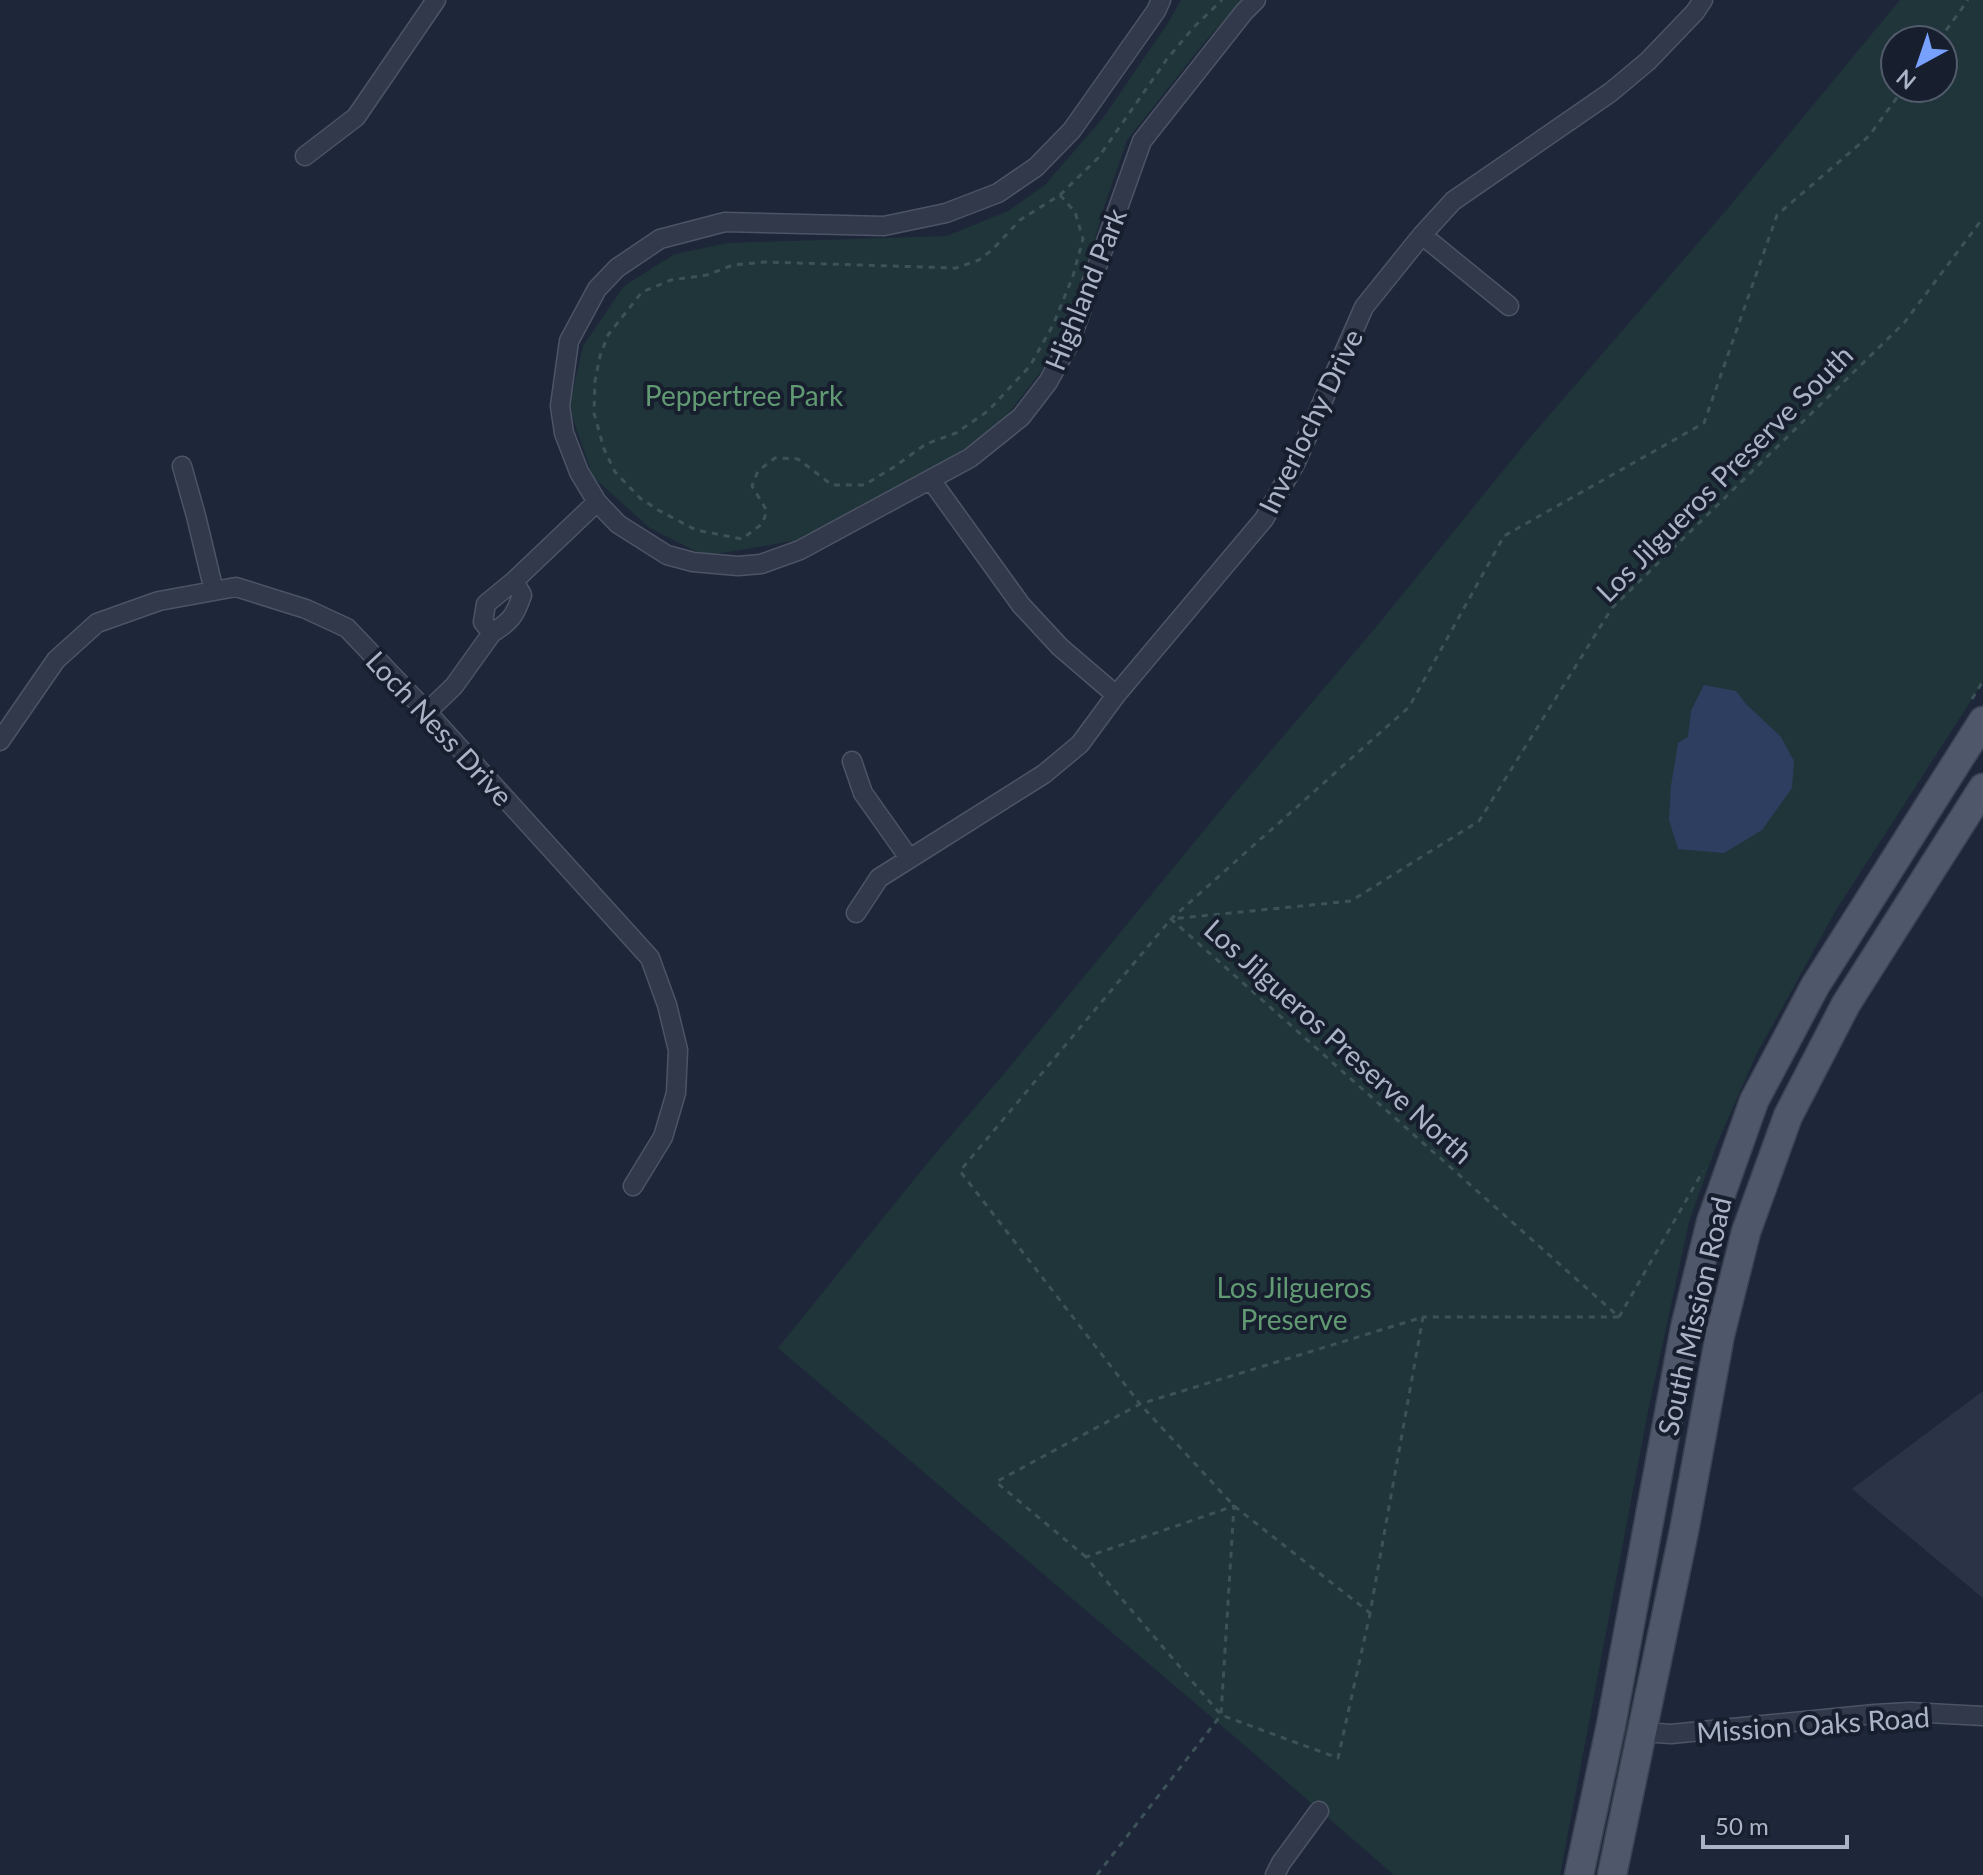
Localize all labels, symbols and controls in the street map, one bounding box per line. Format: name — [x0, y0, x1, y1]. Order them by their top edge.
north arrow — [1879, 24, 1959, 104]
text: N — [1891, 64, 1921, 95]
street label: Highland Park — [1037, 202, 1133, 375]
street label: Inverlochy Drive — [1251, 323, 1369, 519]
street label: Los Jilgueros Preserve South — [1589, 338, 1859, 608]
park label: Peppertree Park — [645, 378, 844, 412]
street label: Loch Ness Drive — [360, 644, 520, 812]
street label: Los Jilgueros Preserve North — [1198, 912, 1480, 1170]
street label: South Mission Road — [1650, 1193, 1738, 1439]
park label: Los Jilgueros Preserve — [1216, 1270, 1372, 1336]
street label: Mission Oaks Road — [1695, 1699, 1931, 1749]
scale bar — [1703, 1799, 1847, 1849]
text: 50 m — [1715, 1811, 1769, 1840]

